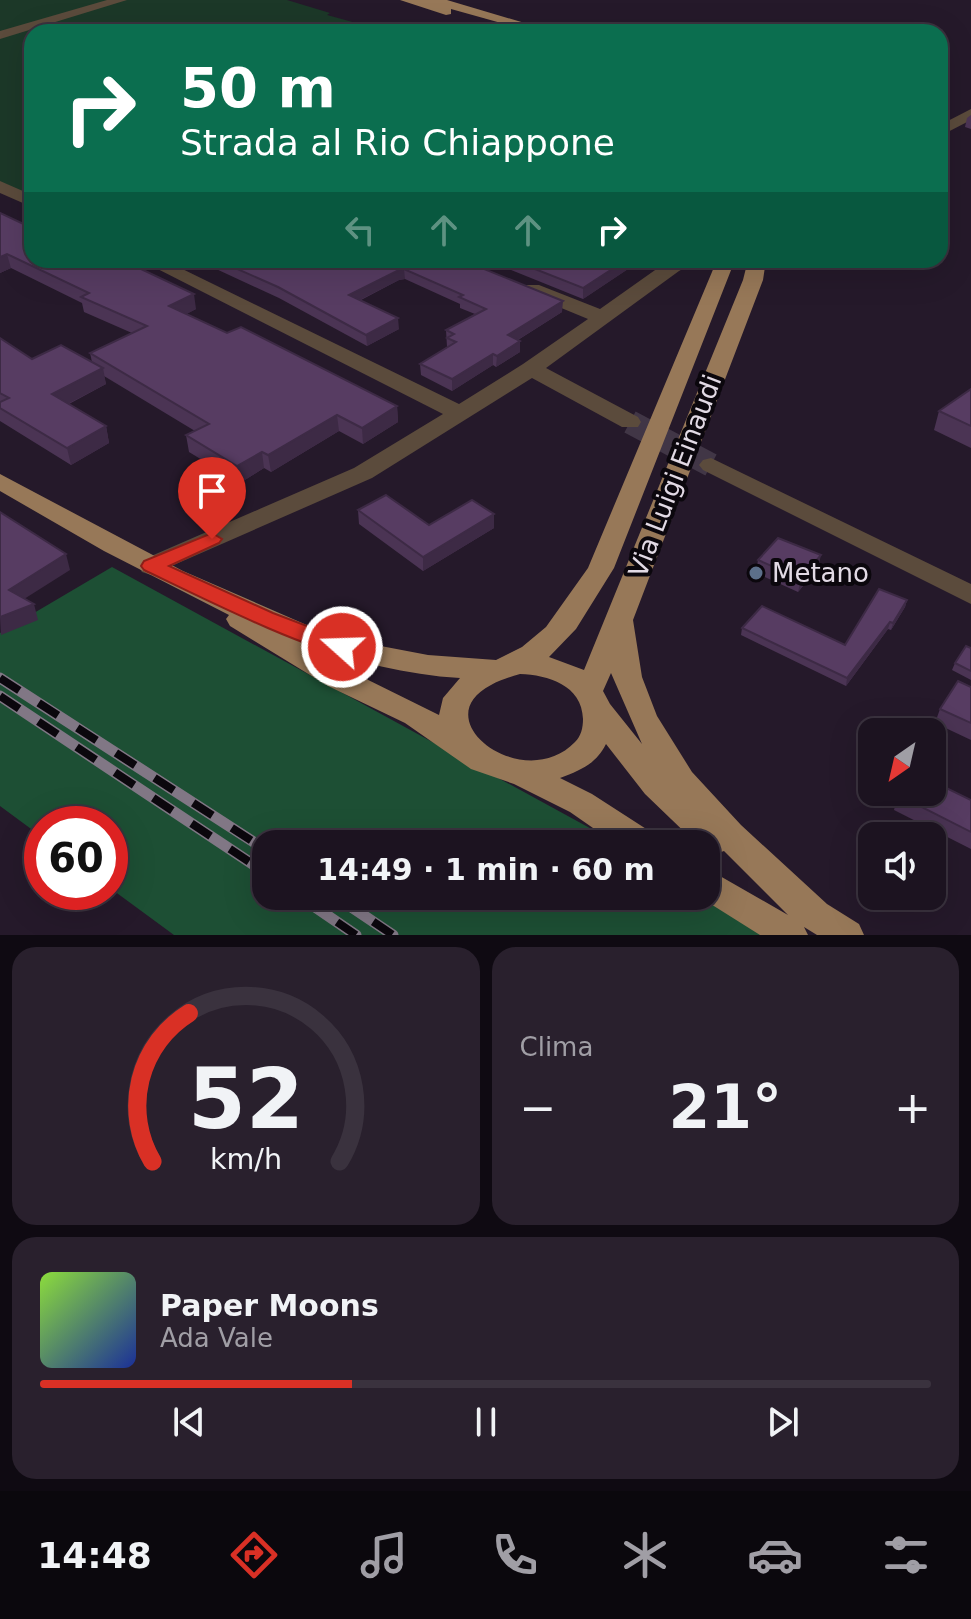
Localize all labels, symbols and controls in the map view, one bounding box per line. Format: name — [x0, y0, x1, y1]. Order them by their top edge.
text: 50 m — [180, 55, 336, 120]
icon: right — [48, 56, 152, 160]
text: Strada al Rio Chiappone — [180, 122, 615, 163]
icon: left — [338, 208, 382, 252]
icon: ahead — [422, 208, 466, 252]
icon: ahead — [506, 208, 550, 252]
icon: right — [590, 208, 634, 252]
street label: Via Luigi Einaudi — [623, 370, 727, 582]
pin — [178, 457, 246, 539]
icon: arrive — [190, 469, 234, 513]
place label: Metano — [772, 558, 869, 588]
marker: Metano — [747, 564, 765, 582]
position arrow — [300, 605, 384, 689]
north arrow — [858, 718, 946, 806]
map controls — [858, 718, 946, 910]
speed limit sign: 60 — [24, 806, 128, 910]
button: sound — [858, 822, 946, 910]
text: 14:49 · 1 min · 60 m — [317, 852, 655, 887]
text: Clima — [520, 1032, 593, 1062]
text: 52 — [188, 1051, 304, 1148]
text: 21° — [669, 1072, 782, 1142]
text: − — [520, 1082, 556, 1133]
text: + — [894, 1082, 931, 1133]
text: km/h — [210, 1142, 282, 1176]
text: Paper Moons — [160, 1288, 379, 1323]
text: Ada Vale — [160, 1323, 273, 1353]
icon: previous — [167, 1400, 211, 1444]
icon: pause — [464, 1400, 508, 1444]
icon: next — [761, 1400, 805, 1444]
icon: directions — [226, 1527, 282, 1583]
icon: music — [356, 1527, 412, 1583]
icon: phone — [487, 1527, 543, 1583]
icon: climate — [617, 1527, 673, 1583]
icon: car — [747, 1527, 803, 1583]
icon: filters — [878, 1527, 934, 1583]
text: 14:48 — [37, 1535, 152, 1576]

